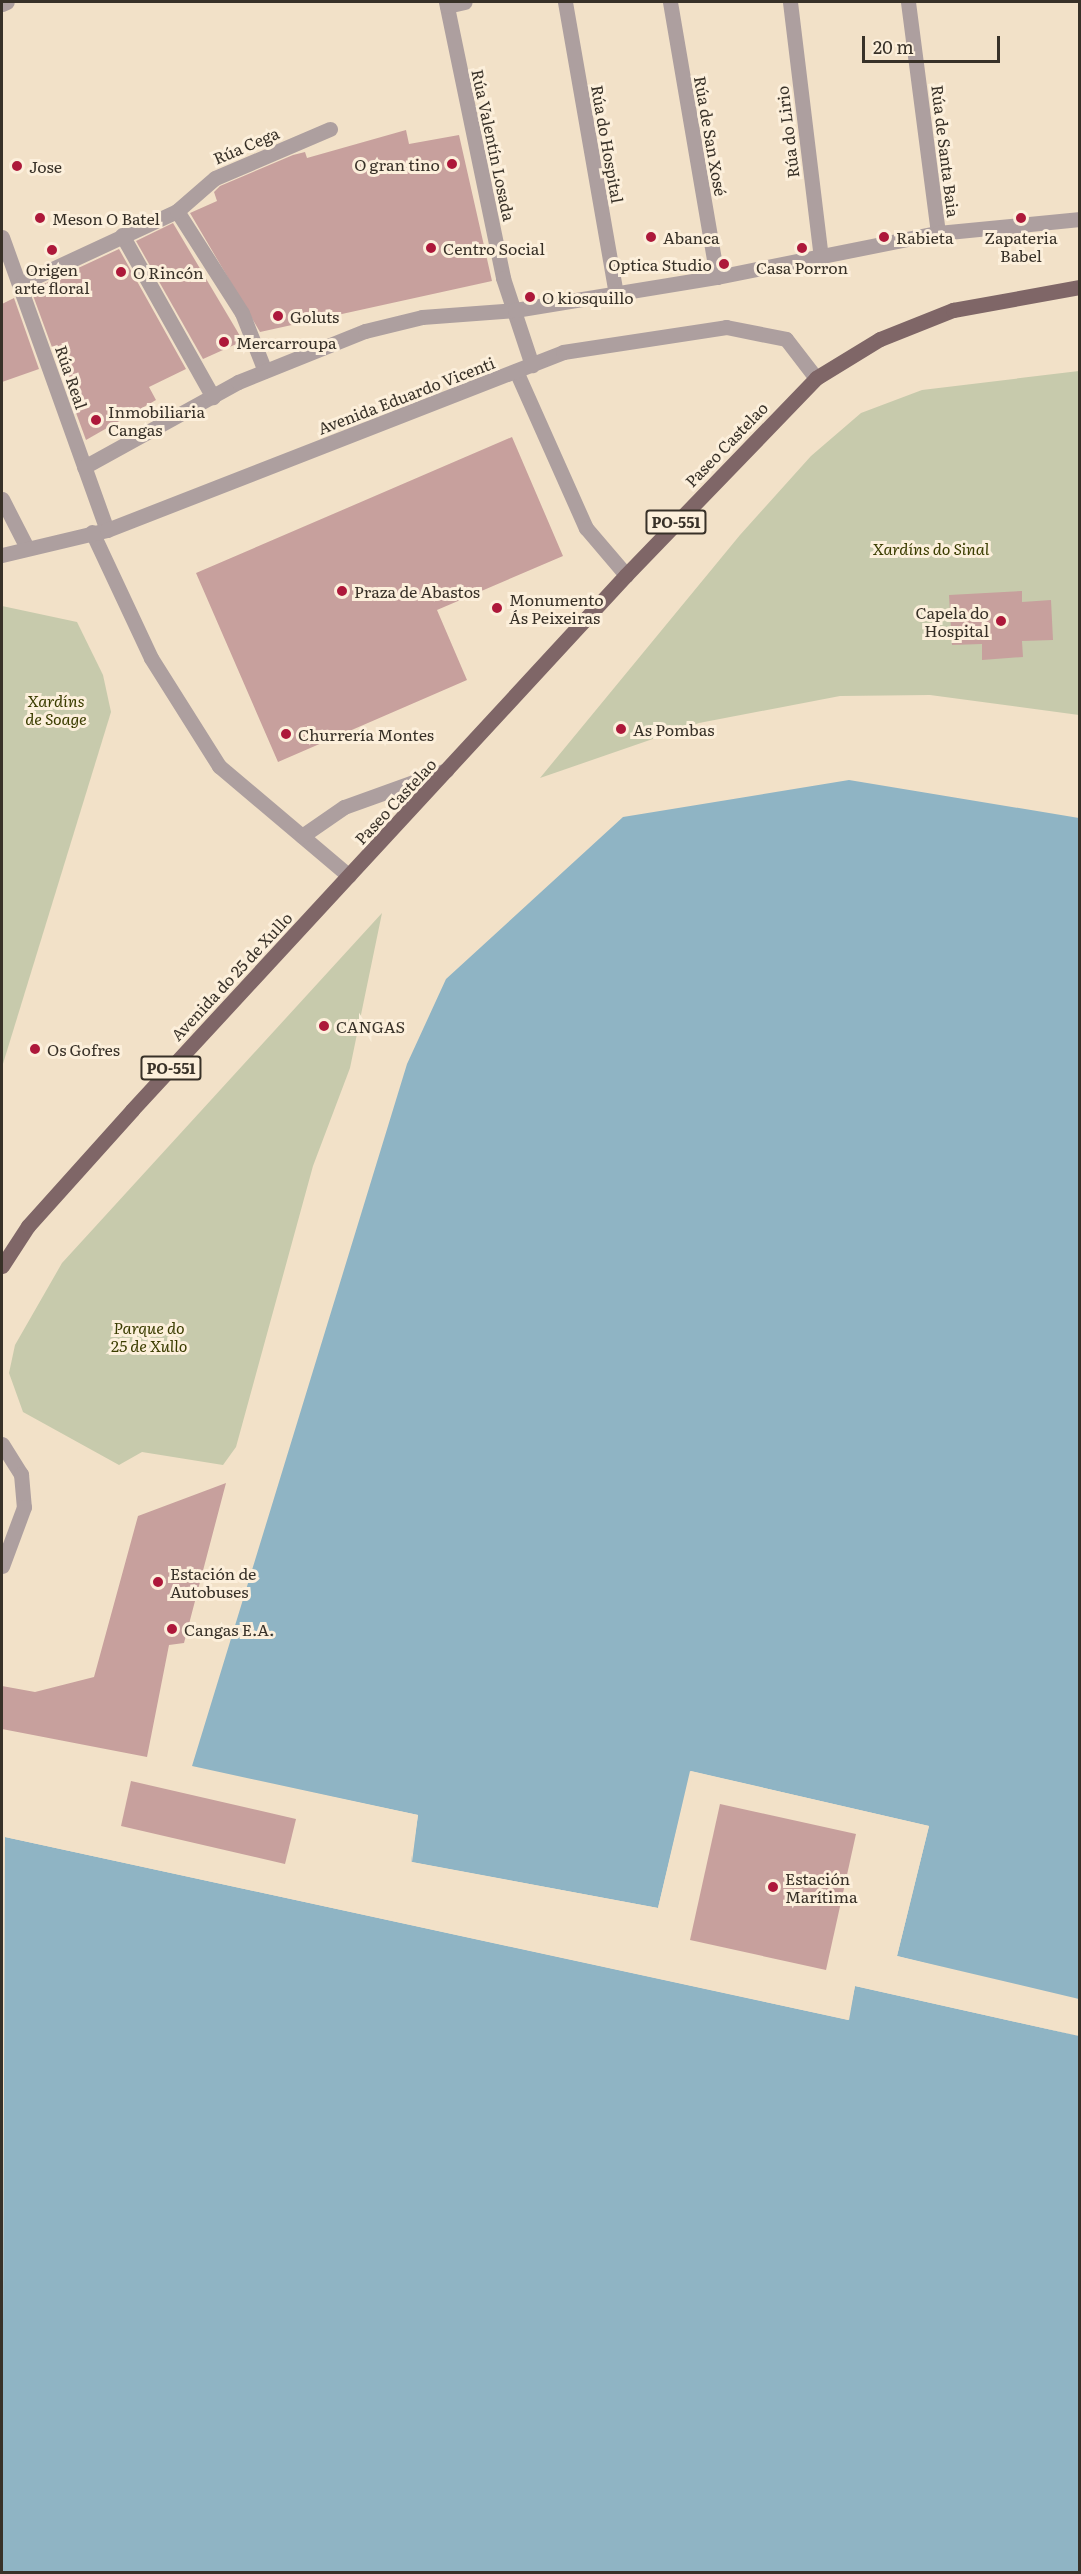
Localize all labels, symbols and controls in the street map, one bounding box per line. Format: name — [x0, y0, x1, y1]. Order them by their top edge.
scale bar — [865, 24, 1003, 62]
text: 20 m — [873, 33, 914, 60]
street label: Rúa Valentín Losada — [469, 67, 519, 223]
street label: Rúa de San Xosé — [691, 75, 731, 197]
street label: Rúa do Hospital — [588, 83, 628, 205]
street label: Rúa de Santa Baia — [928, 84, 964, 218]
street label: Rúa do Lirio — [772, 85, 802, 179]
street label: Rúa Cega — [210, 123, 282, 167]
place label: O gran tino — [354, 154, 440, 174]
place label: Jose — [29, 156, 62, 176]
marker: O gran tino — [445, 157, 459, 171]
marker: Jose — [10, 159, 24, 173]
place label: Meson O Batel — [52, 208, 160, 228]
marker: Meson O Batel — [33, 211, 47, 225]
marker: Zapateria Babel — [1014, 211, 1028, 225]
place label: Abanca — [663, 227, 720, 247]
place label: Rabieta — [896, 227, 954, 247]
place label: Zapateria Babel — [984, 227, 1058, 265]
marker: Abanca — [644, 230, 658, 244]
marker: Rabieta — [877, 230, 891, 244]
place label: Centro Social — [443, 238, 545, 258]
marker: Centro Social — [424, 241, 438, 255]
marker: Casa Porron — [795, 241, 809, 255]
marker: Origen arte floral — [45, 243, 59, 257]
place label: Optica Studio — [608, 254, 712, 274]
marker: Optica Studio — [717, 257, 731, 271]
place label: Casa Porron — [756, 257, 848, 277]
place label: Origen arte floral — [14, 259, 90, 297]
place label: O Rincón — [133, 262, 203, 282]
marker: O Rincón — [114, 265, 128, 279]
place label: O kiosquillo — [542, 287, 634, 307]
marker: O kiosquillo — [523, 290, 537, 304]
place label: Goluts — [290, 306, 339, 326]
marker: Goluts — [271, 309, 285, 323]
place label: Mercarroupa — [236, 332, 337, 352]
marker: Mercarroupa — [217, 335, 231, 349]
street label: Rúa Real — [52, 343, 92, 411]
street label: Avenida Eduardo Vicenti — [315, 352, 497, 438]
street label: Paseo Castelao — [681, 398, 771, 490]
place label: Inmobiliaria Cangas — [108, 401, 205, 439]
marker: Inmobiliaria Cangas — [89, 413, 103, 427]
road number: PO-551 — [644, 510, 708, 534]
park label: Xardíns do Sinal — [873, 538, 989, 558]
place label: Praza de Abastos — [354, 581, 480, 601]
marker: Praza de Abastos — [335, 584, 349, 598]
place label: Monumento Ás Peixeiras — [509, 589, 604, 627]
marker: Monumento Ás Peixeiras — [490, 601, 504, 615]
place label: Capela do Hospital — [915, 602, 989, 640]
marker: Capela do Hospital — [994, 614, 1008, 628]
park label: Xardíns de Soage — [25, 690, 87, 728]
place label: As Pombas — [633, 719, 714, 739]
marker: As Pombas — [614, 722, 628, 736]
place label: Churrería Montes — [298, 724, 434, 744]
marker: Churrería Montes — [279, 727, 293, 741]
street label: Paseo Castelao — [350, 754, 440, 848]
street label: Avenida do 25 de Xullo — [166, 908, 296, 1044]
place label: CANGAS — [336, 1016, 405, 1036]
marker: CANGAS — [317, 1019, 331, 1033]
place label: Os Gofres — [47, 1039, 120, 1059]
marker: Os Gofres — [28, 1042, 42, 1056]
road number: PO-551 — [140, 1056, 202, 1080]
park label: Parque do 25 de Xullo — [111, 1317, 187, 1355]
place label: Estación de Autobuses — [170, 1563, 256, 1601]
marker: Estación de Autobuses — [151, 1575, 165, 1589]
place label: Cangas E.A. — [184, 1619, 274, 1639]
marker: Cangas E.A. — [165, 1622, 179, 1636]
place label: Estación Marítima — [785, 1868, 858, 1906]
marker: Estación Marítima — [766, 1880, 780, 1894]

